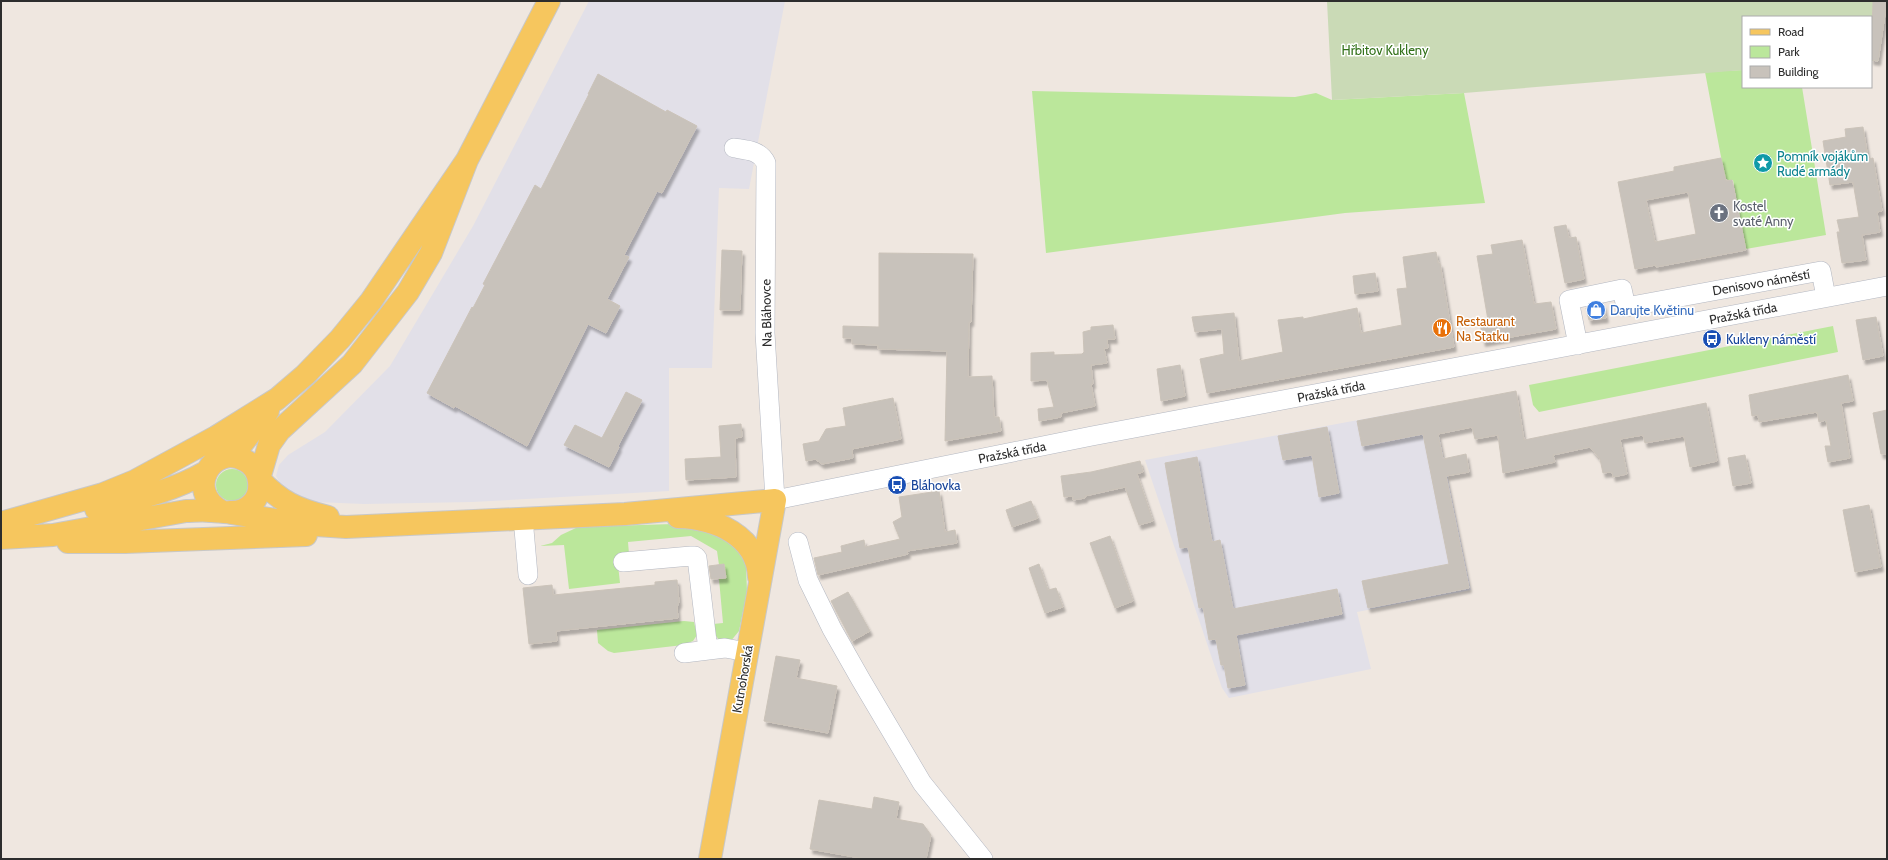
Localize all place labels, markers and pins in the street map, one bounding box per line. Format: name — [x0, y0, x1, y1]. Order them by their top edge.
place label: Pomník vojákům Rudé armády — [1777, 148, 1868, 179]
place icon: Pomník vojákům Rudé armády — [1752, 152, 1774, 174]
place label: Kostel svaté Anny — [1733, 198, 1794, 229]
church icon: Kostel svaté Anny — [1708, 202, 1730, 224]
shop icon: Darujte Květinu — [1585, 299, 1607, 321]
place label: Darujte Květinu — [1610, 302, 1694, 319]
place label: Restaurant Na Statku — [1456, 313, 1515, 344]
restaurant icon: Restaurant Na Statku — [1431, 317, 1453, 339]
bus stop icon: Kukleny náměstí — [1701, 328, 1723, 350]
place label: Kukleny náměstí — [1726, 331, 1816, 347]
bus stop icon: Bláhovka — [886, 474, 908, 496]
place label: Bláhovka — [911, 477, 961, 493]

